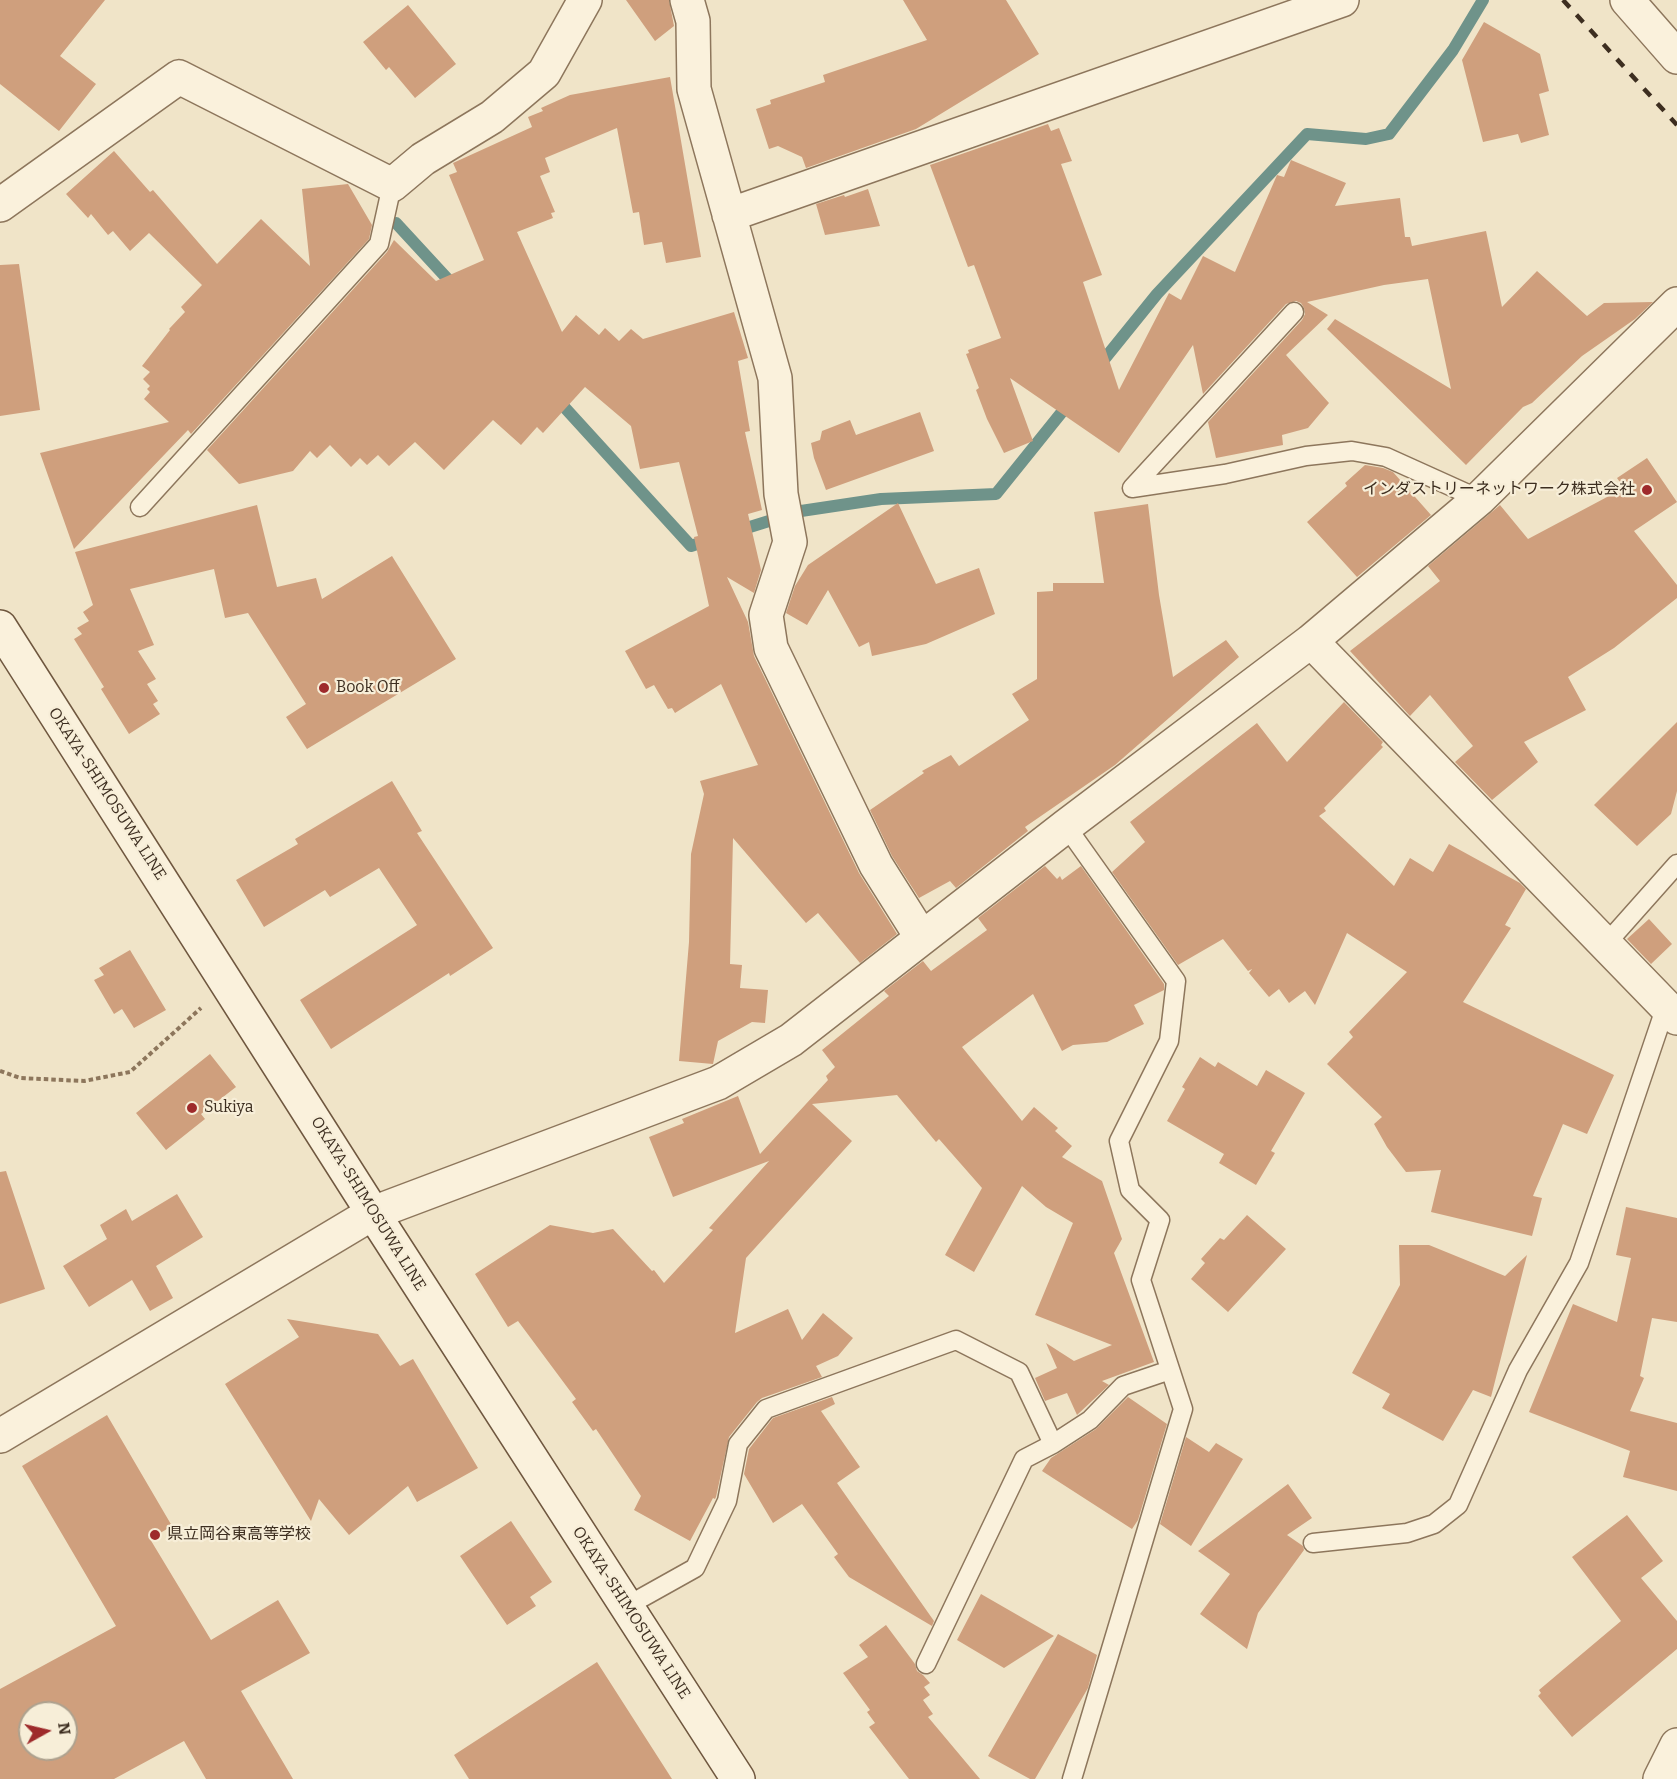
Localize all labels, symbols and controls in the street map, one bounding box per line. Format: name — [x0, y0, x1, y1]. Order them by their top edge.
place label: インダストリーネットワーク株式会社 — [1363, 480, 1635, 500]
marker: インダストリーネットワーク株式会社 — [1640, 483, 1654, 497]
place label: Book Off — [336, 678, 399, 698]
marker: Book Off — [317, 681, 331, 695]
street label: OKAYA-SHIMOSUWA LINE — [44, 704, 170, 884]
place label: Sukiya — [204, 1098, 253, 1118]
marker: Sukiya — [185, 1101, 199, 1115]
street label: OKAYA-SHIMOSUWA LINE — [306, 1113, 430, 1295]
street label: OKAYA-SHIMOSUWA LINE — [568, 1523, 694, 1703]
place label: 県立岡谷東高等学校 — [167, 1525, 311, 1545]
marker: 県立岡谷東高等学校 — [148, 1528, 162, 1542]
north arrow — [18, 1701, 78, 1761]
text: N — [54, 1721, 75, 1736]

